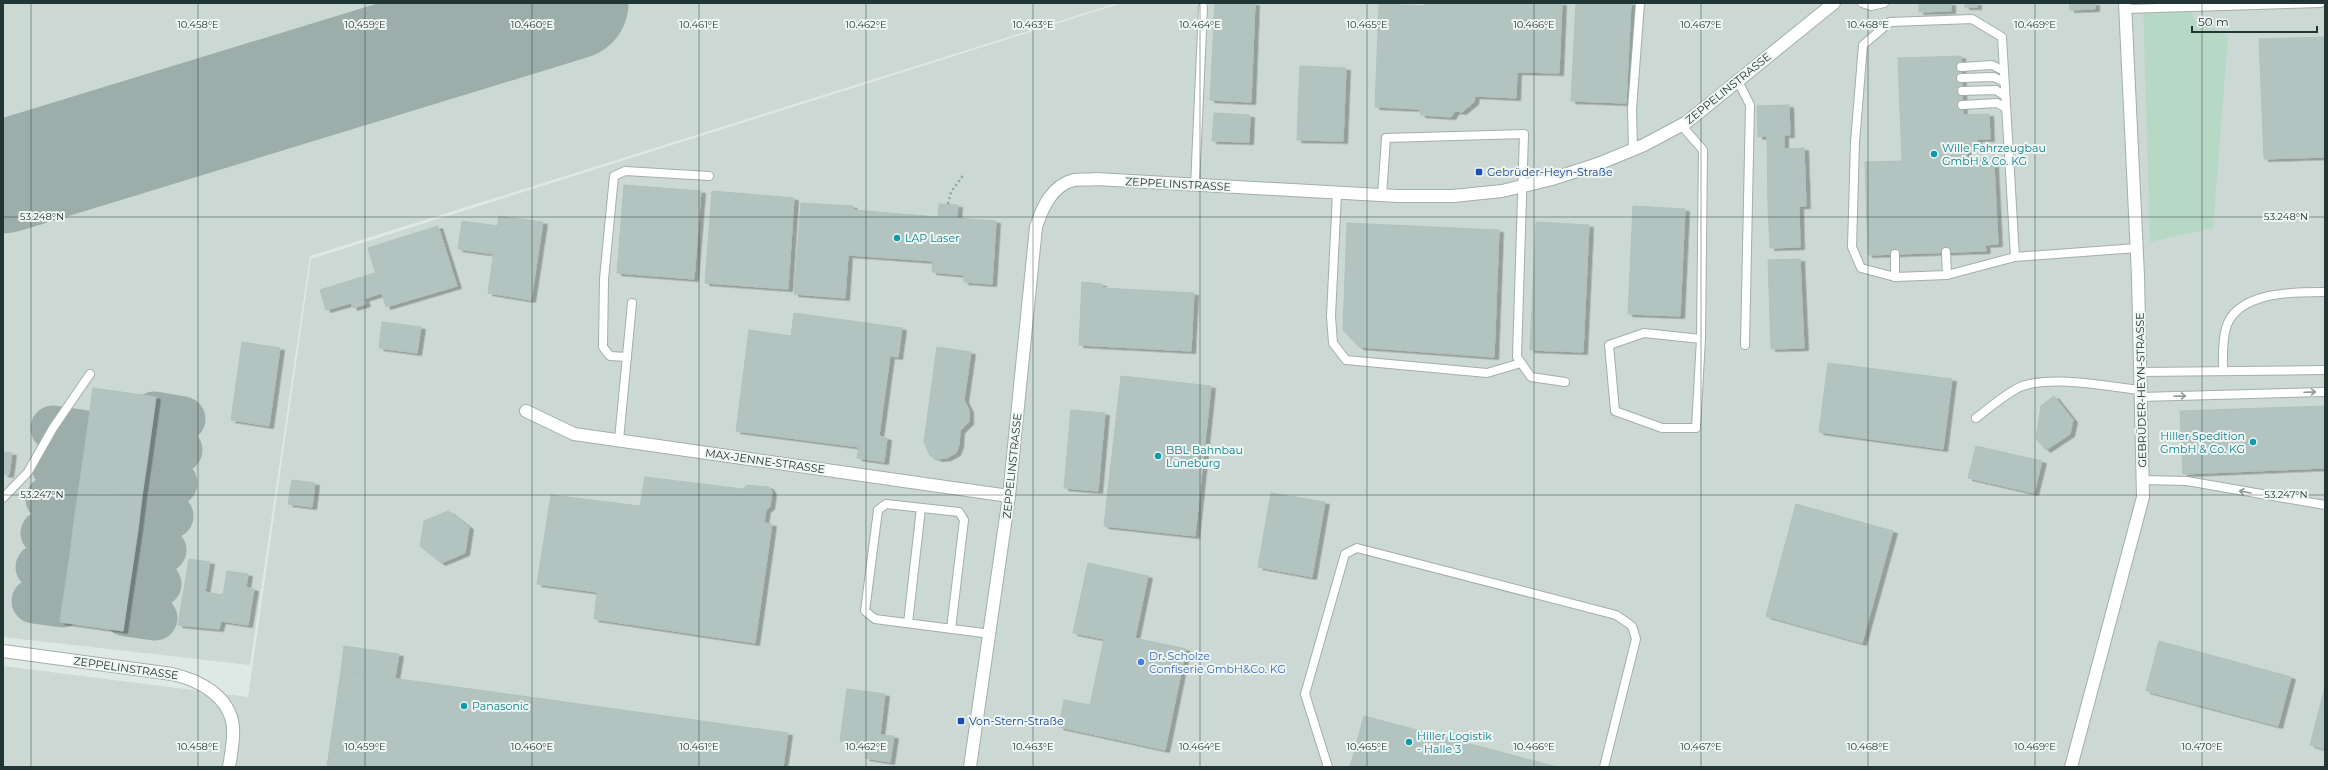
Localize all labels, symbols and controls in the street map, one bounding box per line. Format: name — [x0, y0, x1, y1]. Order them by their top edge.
scale bar — [2192, 8, 2317, 34]
text: 50 m — [2198, 14, 2229, 29]
text: 10.458°E — [177, 18, 219, 31]
text: 10.459°E — [344, 18, 386, 31]
text: 10.460°E — [511, 18, 553, 31]
text: 10.461°E — [679, 18, 719, 31]
text: 10.462°E — [845, 18, 887, 31]
text: 10.463°E — [1012, 18, 1054, 31]
text: 10.464°E — [1179, 18, 1221, 31]
text: 10.465°E — [1346, 18, 1388, 31]
text: 10.466°E — [1513, 18, 1555, 31]
text: 10.467°E — [1680, 18, 1722, 31]
text: 10.468°E — [1847, 18, 1889, 31]
text: 10.469°E — [2014, 18, 2056, 31]
street label: ZEPPELINSTRASSE — [1682, 49, 1774, 127]
place label: Wille Fahrzeugbau GmbH & Co. KG — [1942, 141, 2046, 168]
marker: Wille Fahrzeugbau GmbH & Co. KG — [1929, 149, 1939, 159]
place label: Gebrüder-Heyn-Straße — [1487, 165, 1613, 179]
marker: Gebrüder-Heyn-Straße — [1474, 167, 1484, 177]
street label: ZEPPELINSTRASSE — [1125, 174, 1231, 194]
text: 53.248°N — [20, 210, 64, 223]
text: 53.248°N — [2264, 210, 2308, 223]
place label: LAP Laser — [905, 231, 960, 245]
marker: LAP Laser — [892, 233, 902, 243]
street label: GEBRÜDER-HEYN-STRASSE — [2133, 312, 2149, 468]
one-way arrow — [2303, 388, 2316, 396]
one-way arrow — [2173, 392, 2186, 400]
street label: ZEPPELINSTRASSE — [1000, 413, 1024, 519]
place label: Hiller Spedition GmbH & Co. KG — [2160, 429, 2245, 456]
marker: Hiller Spedition GmbH & Co. KG — [2248, 437, 2258, 447]
place label: BBL Bahnbau Lüneburg — [1166, 443, 1243, 470]
street label: MAX-JENNE-STRASSE — [704, 446, 826, 476]
marker: BBL Bahnbau Lüneburg — [1153, 451, 1163, 461]
one-way arrow — [2239, 487, 2252, 495]
text: 53.247°N — [20, 488, 64, 501]
text: 53.247°N — [2264, 488, 2308, 501]
place label: Dr. Scholze Confiserie GmbH&Co. KG — [1149, 649, 1286, 676]
street label: ZEPPELINSTRASSE — [73, 654, 179, 682]
marker: Dr. Scholze Confiserie GmbH&Co. KG — [1136, 657, 1146, 667]
place label: Panasonic — [472, 699, 529, 713]
marker: Panasonic — [459, 701, 469, 711]
place label: Von-Stern-Straße — [969, 714, 1064, 728]
marker: Von-Stern-Straße — [956, 716, 966, 726]
place label: Hiller Logistik - Halle 3 — [1417, 729, 1492, 756]
marker: Hiller Logistik - Halle 3 — [1404, 737, 1414, 747]
text: 10.458°E — [177, 740, 219, 753]
text: 10.459°E — [344, 740, 386, 753]
text: 10.460°E — [511, 740, 553, 753]
text: 10.461°E — [679, 740, 719, 753]
text: 10.462°E — [845, 740, 887, 753]
text: 10.463°E — [1012, 740, 1054, 753]
text: 10.464°E — [1179, 740, 1221, 753]
text: 10.465°E — [1346, 740, 1388, 753]
text: 10.466°E — [1513, 740, 1555, 753]
text: 10.467°E — [1680, 740, 1722, 753]
text: 10.468°E — [1847, 740, 1889, 753]
text: 10.469°E — [2014, 740, 2056, 753]
text: 10.470°E — [2181, 740, 2223, 753]

